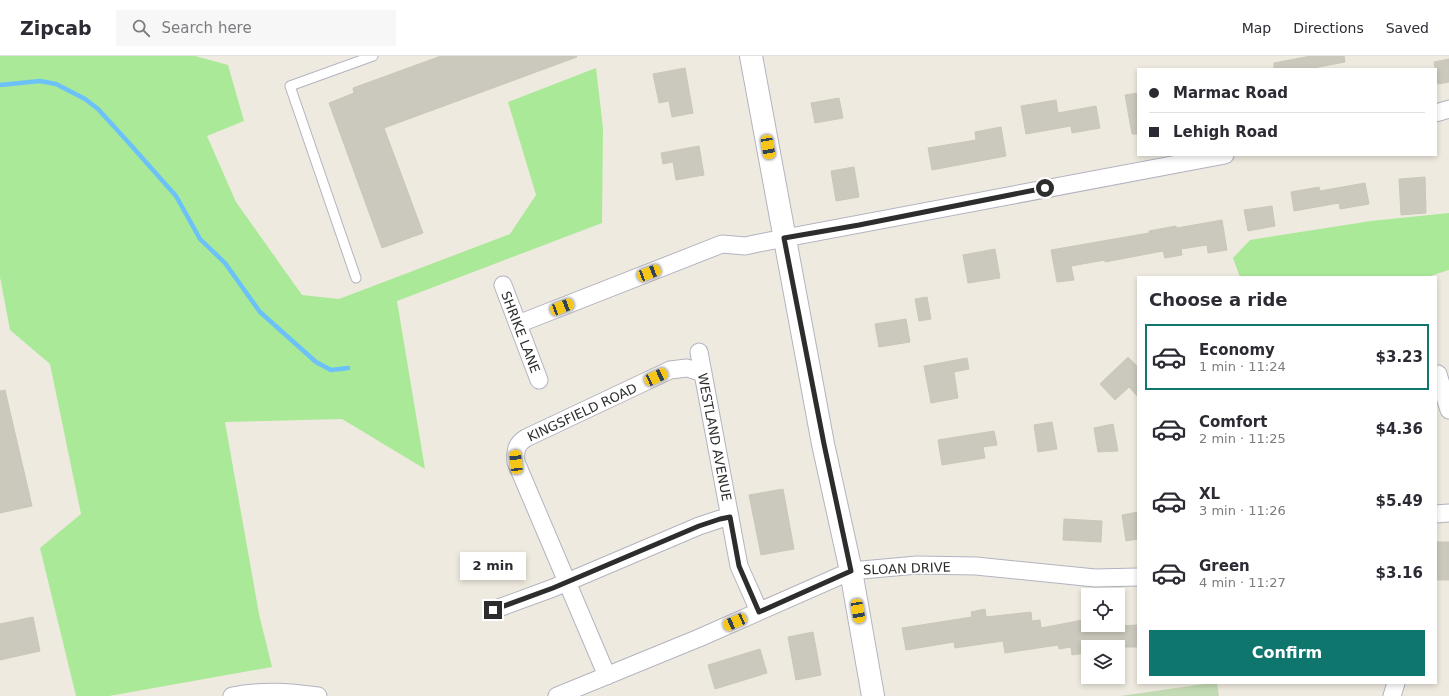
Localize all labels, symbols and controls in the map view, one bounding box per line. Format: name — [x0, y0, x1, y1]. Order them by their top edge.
search box — [116, 10, 396, 46]
text: Zipcab — [20, 17, 92, 39]
icon: search — [130, 17, 152, 39]
text: Search here — [162, 19, 252, 37]
text: Map — [1242, 20, 1271, 36]
text: Directions — [1293, 20, 1364, 36]
text: Saved — [1386, 20, 1429, 36]
text: Marmac Road — [1173, 84, 1288, 102]
text: Lehigh Road — [1173, 123, 1278, 141]
car — [760, 134, 776, 160]
route start — [1036, 179, 1054, 197]
car — [636, 263, 662, 283]
street label: SHRIKE LANE — [498, 289, 543, 375]
text: Choose a ride — [1149, 289, 1288, 310]
car — [549, 297, 575, 317]
icon: car — [1151, 339, 1187, 375]
text: Economy — [1199, 341, 1275, 359]
text: $3.23 — [1376, 348, 1423, 366]
text: 1 min · 11:24 — [1199, 359, 1286, 374]
car — [643, 366, 669, 388]
street label: WESTLAND AVENUE — [695, 372, 734, 502]
street label: KINGSFIELD ROAD — [525, 380, 639, 444]
icon: car — [1151, 411, 1187, 447]
text: Comfort — [1199, 413, 1267, 431]
text: $4.36 — [1376, 420, 1423, 438]
text: 2 min · 11:25 — [1199, 431, 1286, 446]
car — [509, 449, 523, 475]
icon: car — [1151, 483, 1187, 519]
text: XL — [1199, 485, 1220, 503]
text: $5.49 — [1376, 492, 1423, 510]
text: 3 min · 11:26 — [1199, 503, 1286, 518]
callout: 2 min — [460, 552, 526, 580]
icon: car — [1151, 555, 1187, 591]
text: Green — [1199, 557, 1250, 575]
text: 2 min — [473, 558, 513, 573]
street label: SLOAN DRIVE — [863, 559, 951, 578]
text: $3.16 — [1376, 564, 1423, 582]
text: 4 min · 11:27 — [1199, 575, 1286, 590]
map controls — [1081, 588, 1125, 684]
button: locate — [1081, 588, 1125, 632]
car — [850, 598, 866, 624]
route end — [484, 601, 502, 619]
car — [722, 612, 748, 632]
button: Confirm — [1149, 630, 1425, 676]
button: layers — [1081, 640, 1125, 684]

